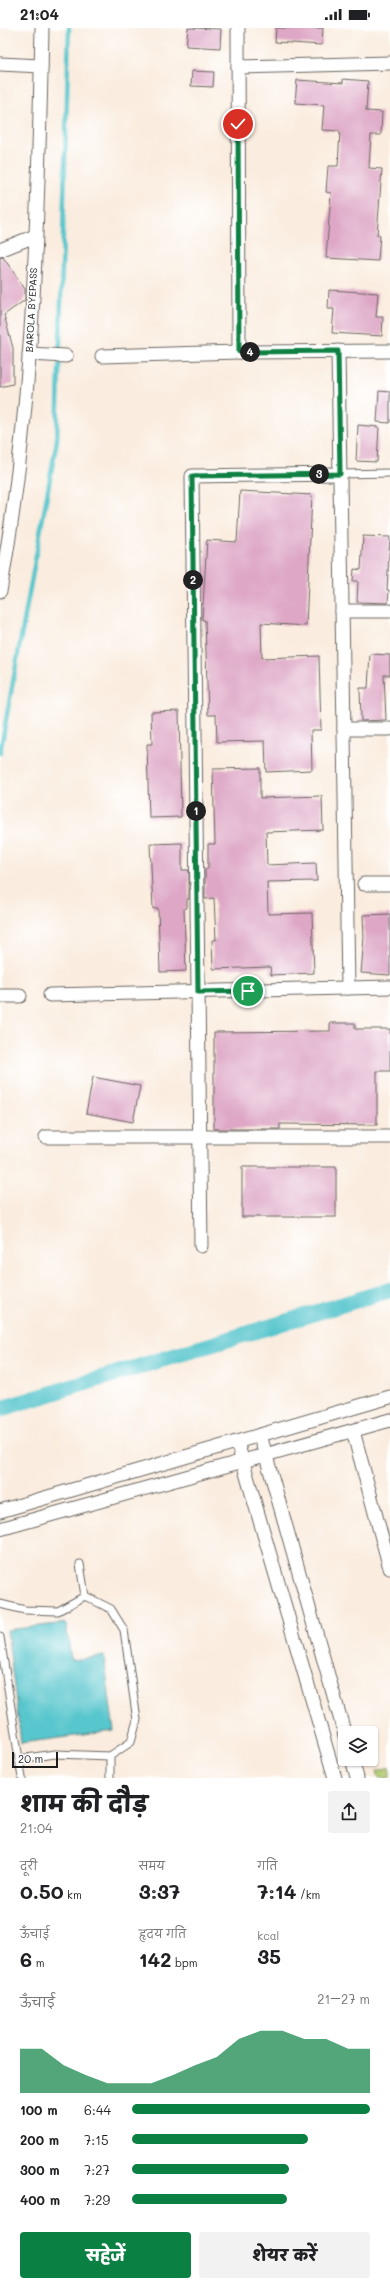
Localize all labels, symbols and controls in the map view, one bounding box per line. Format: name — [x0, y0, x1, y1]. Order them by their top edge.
text: 21:04 — [20, 4, 59, 24]
pin — [221, 107, 255, 141]
icon: check — [227, 113, 249, 135]
street label: BAROLA BYEPASS — [22, 267, 40, 353]
pin: 4 — [240, 342, 260, 362]
text: 4 — [247, 344, 253, 359]
pin: 3 — [309, 464, 329, 484]
text: 3 — [316, 466, 322, 481]
pin: 2 — [183, 570, 203, 590]
text: 2 — [190, 572, 196, 587]
pin: 1 — [186, 801, 206, 821]
text: 1 — [194, 803, 198, 818]
pin — [231, 974, 265, 1008]
icon: arrive — [237, 980, 259, 1002]
map controls — [338, 1726, 378, 1766]
button: layers — [338, 1726, 378, 1766]
scale bar — [12, 1750, 58, 1769]
text: 20 m — [18, 1751, 43, 1766]
text: शाम की दौड़ — [20, 1789, 148, 1818]
button: share — [328, 1791, 370, 1833]
text: 21:04 — [20, 1819, 53, 1836]
text: दूरी — [20, 1858, 37, 1873]
text: समय — [139, 1858, 165, 1873]
text: गति — [257, 1858, 277, 1873]
text: 0.50 — [20, 1878, 64, 1904]
text: 3:37 — [139, 1878, 180, 1904]
text: 7:14 — [257, 1878, 296, 1904]
text: km — [64, 1887, 82, 1902]
text: /km — [296, 1887, 320, 1902]
text: ऊँचाई — [20, 1926, 50, 1941]
text: हृदय गति — [139, 1926, 186, 1941]
text: kcal — [257, 1928, 279, 1943]
text: 35 — [257, 1943, 281, 1969]
text: 6 — [20, 1946, 32, 1972]
text: 142 — [139, 1946, 171, 1972]
text: m — [32, 1955, 44, 1970]
text: bpm — [171, 1955, 197, 1970]
text: 21–27 m — [317, 1990, 370, 2007]
text: ऊँचाई — [20, 1993, 55, 2010]
text: 100 m — [20, 2101, 57, 2118]
text: 6:44 — [84, 2101, 111, 2118]
text: 200 m — [20, 2131, 59, 2148]
text: 7:15 — [84, 2131, 109, 2148]
text: 300 m — [20, 2161, 60, 2178]
text: 7:27 — [84, 2161, 110, 2178]
text: 400 m — [20, 2191, 60, 2208]
text: 7:29 — [84, 2191, 110, 2208]
button: सहेजें — [20, 2232, 191, 2278]
button: शेयर करें — [199, 2232, 370, 2278]

